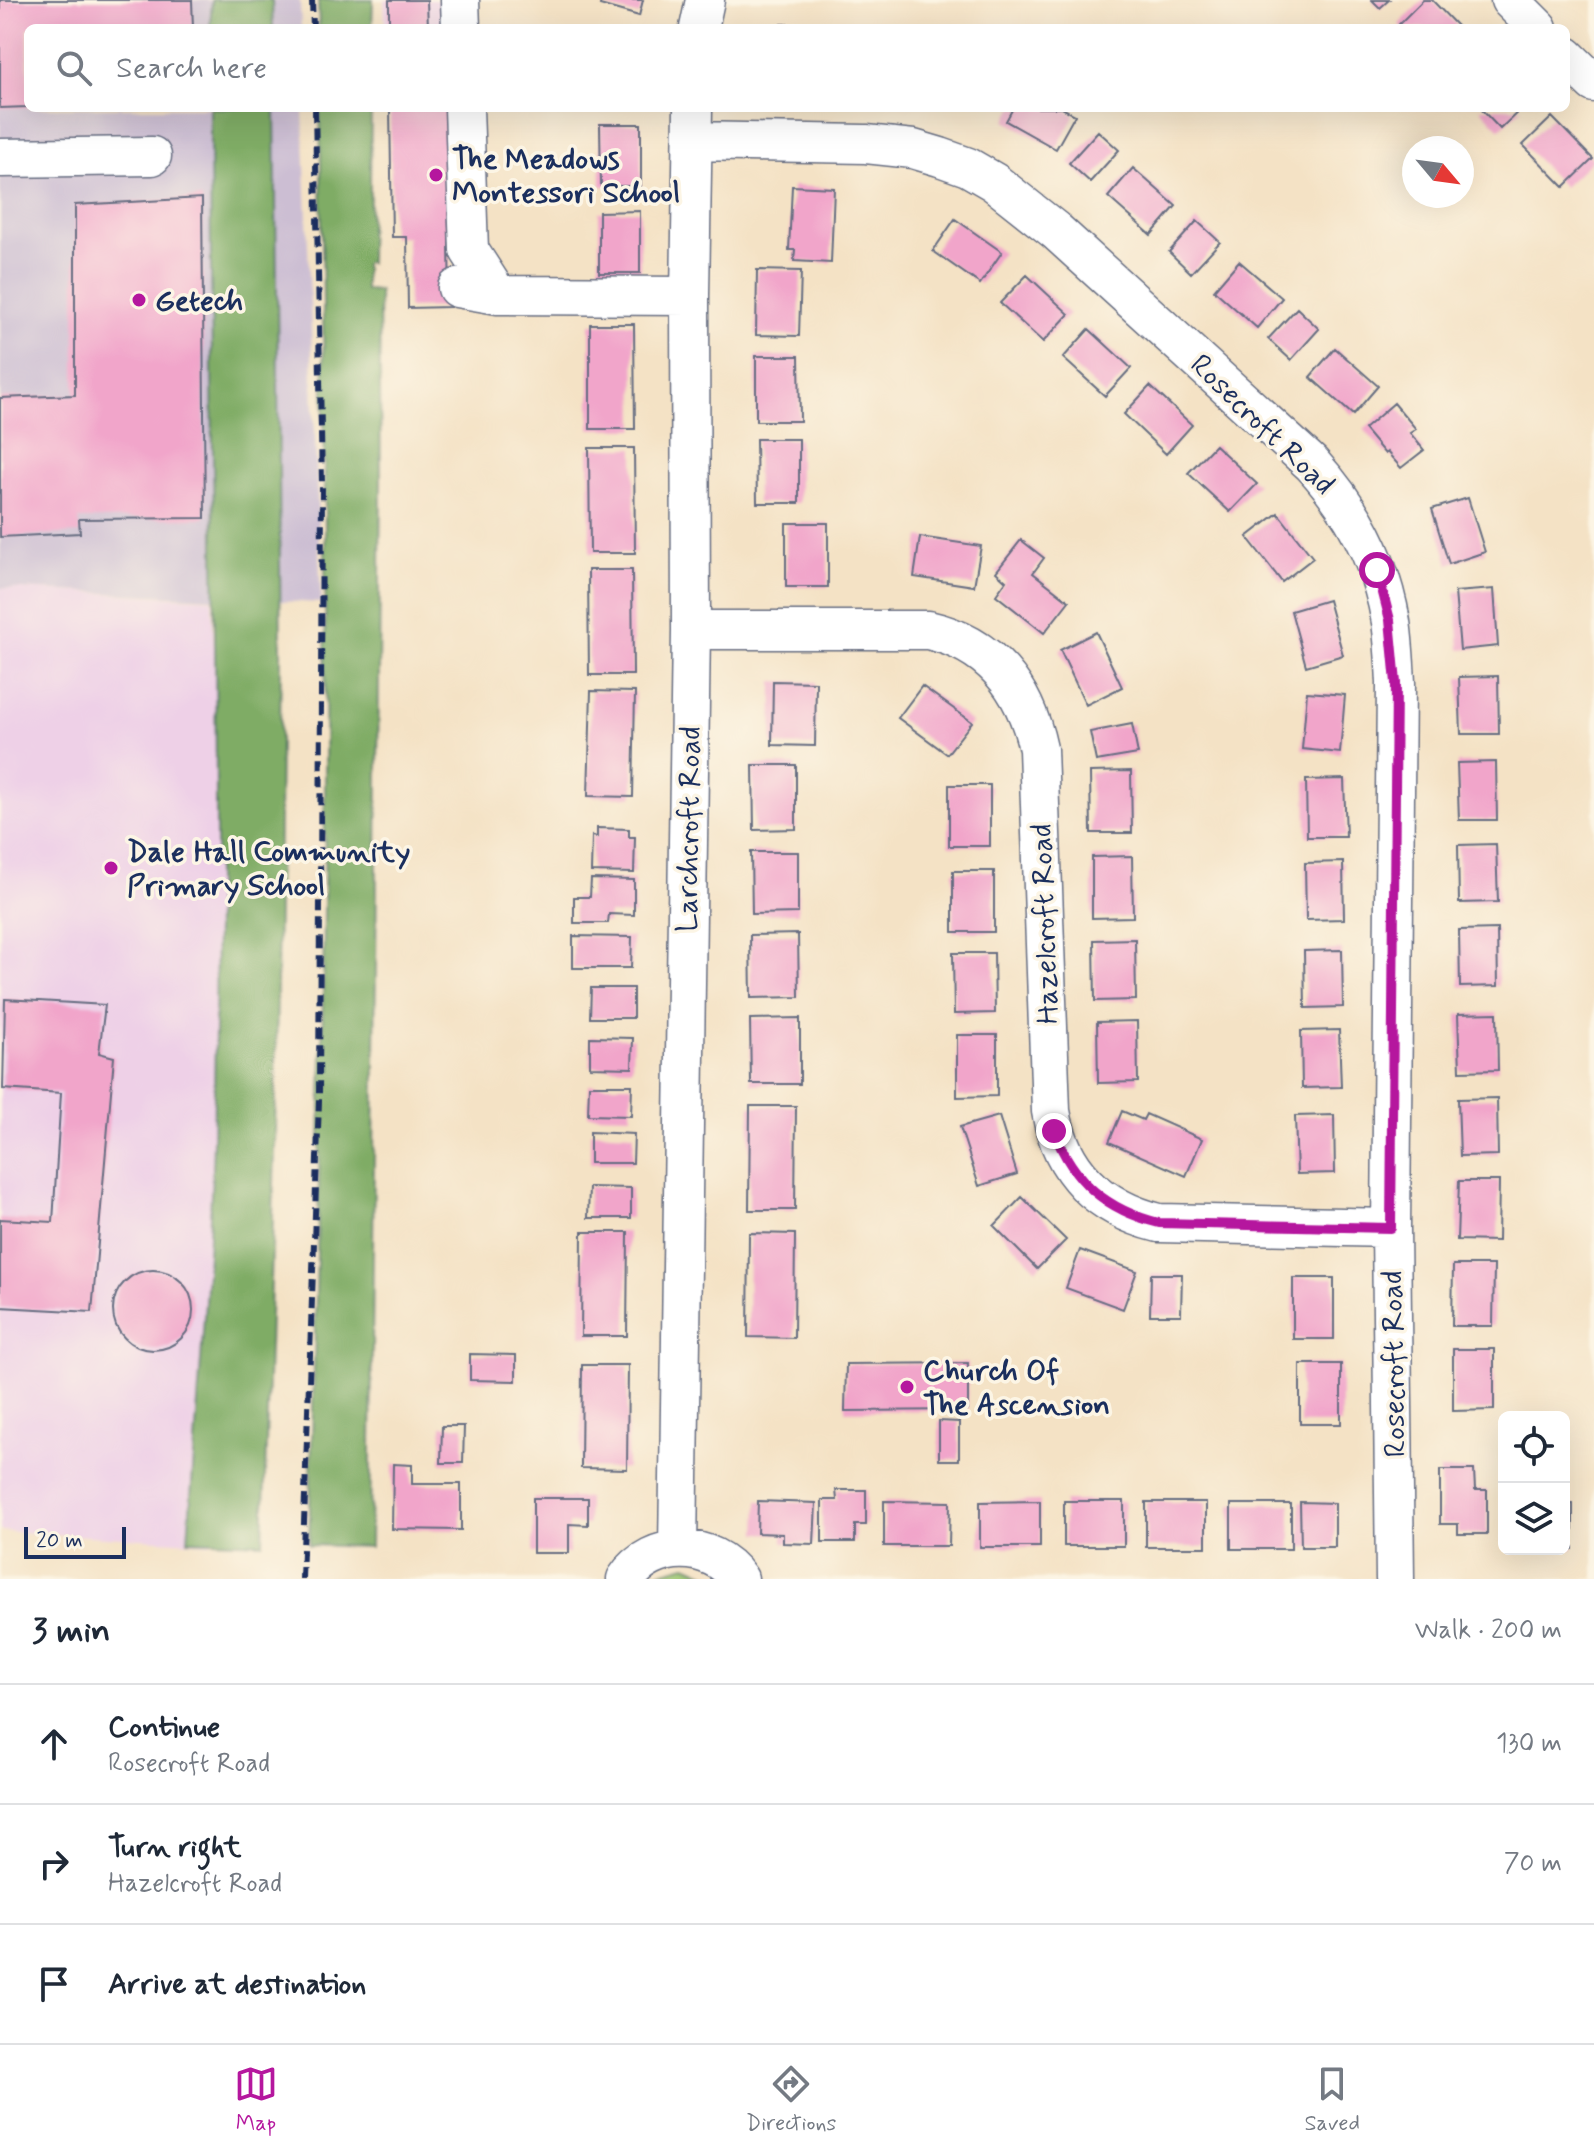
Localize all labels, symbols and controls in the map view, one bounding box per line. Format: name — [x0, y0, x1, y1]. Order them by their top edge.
search box — [24, 24, 1570, 112]
icon: search — [52, 46, 96, 90]
text: Search here — [116, 49, 267, 88]
north arrow — [1402, 136, 1474, 208]
place label: The Meadows Montessori School — [452, 140, 680, 213]
marker: The Meadows Montessori School — [427, 166, 445, 184]
place label: Getech — [155, 282, 243, 321]
marker: Getech — [130, 291, 148, 309]
street label: Rosecroft Road — [1181, 346, 1343, 504]
route start — [1359, 552, 1395, 588]
street label: Larchcroft Road — [668, 726, 711, 932]
street label: Hazelcroft Road — [1023, 823, 1068, 1025]
place label: Dale Hall Community Primary School — [127, 833, 410, 906]
marker: Dale Hall Community Primary School — [102, 859, 120, 877]
route end — [1036, 1113, 1072, 1149]
street label: Rosecroft Road — [1373, 1270, 1416, 1458]
place label: Church Of The Ascension — [923, 1352, 1110, 1425]
marker: Church Of The Ascension — [898, 1378, 916, 1396]
map controls — [1498, 1411, 1570, 1555]
button: locate — [1498, 1411, 1570, 1483]
button: layers — [1498, 1483, 1570, 1555]
scale bar — [24, 1523, 126, 1559]
text: 20 m — [36, 1527, 83, 1555]
text: 3 min — [32, 1609, 110, 1654]
text: Walk · 200 m — [1415, 1614, 1562, 1648]
text: Continue — [108, 1708, 220, 1747]
icon: ahead — [32, 1722, 76, 1766]
text: 130 m — [1496, 1727, 1562, 1761]
text: Rosecroft Road — [108, 1747, 270, 1781]
text: Turn right — [108, 1828, 241, 1867]
icon: right — [32, 1842, 76, 1886]
text: 70 m — [1504, 1847, 1562, 1881]
text: Hazelcroft Road — [108, 1867, 282, 1901]
icon: arrive — [32, 1962, 76, 2006]
text: Arrive at destination — [108, 1965, 366, 2004]
tab: Map — [234, 2062, 278, 2138]
tab: Directions — [746, 2062, 836, 2138]
tab: Saved — [1304, 2062, 1360, 2138]

